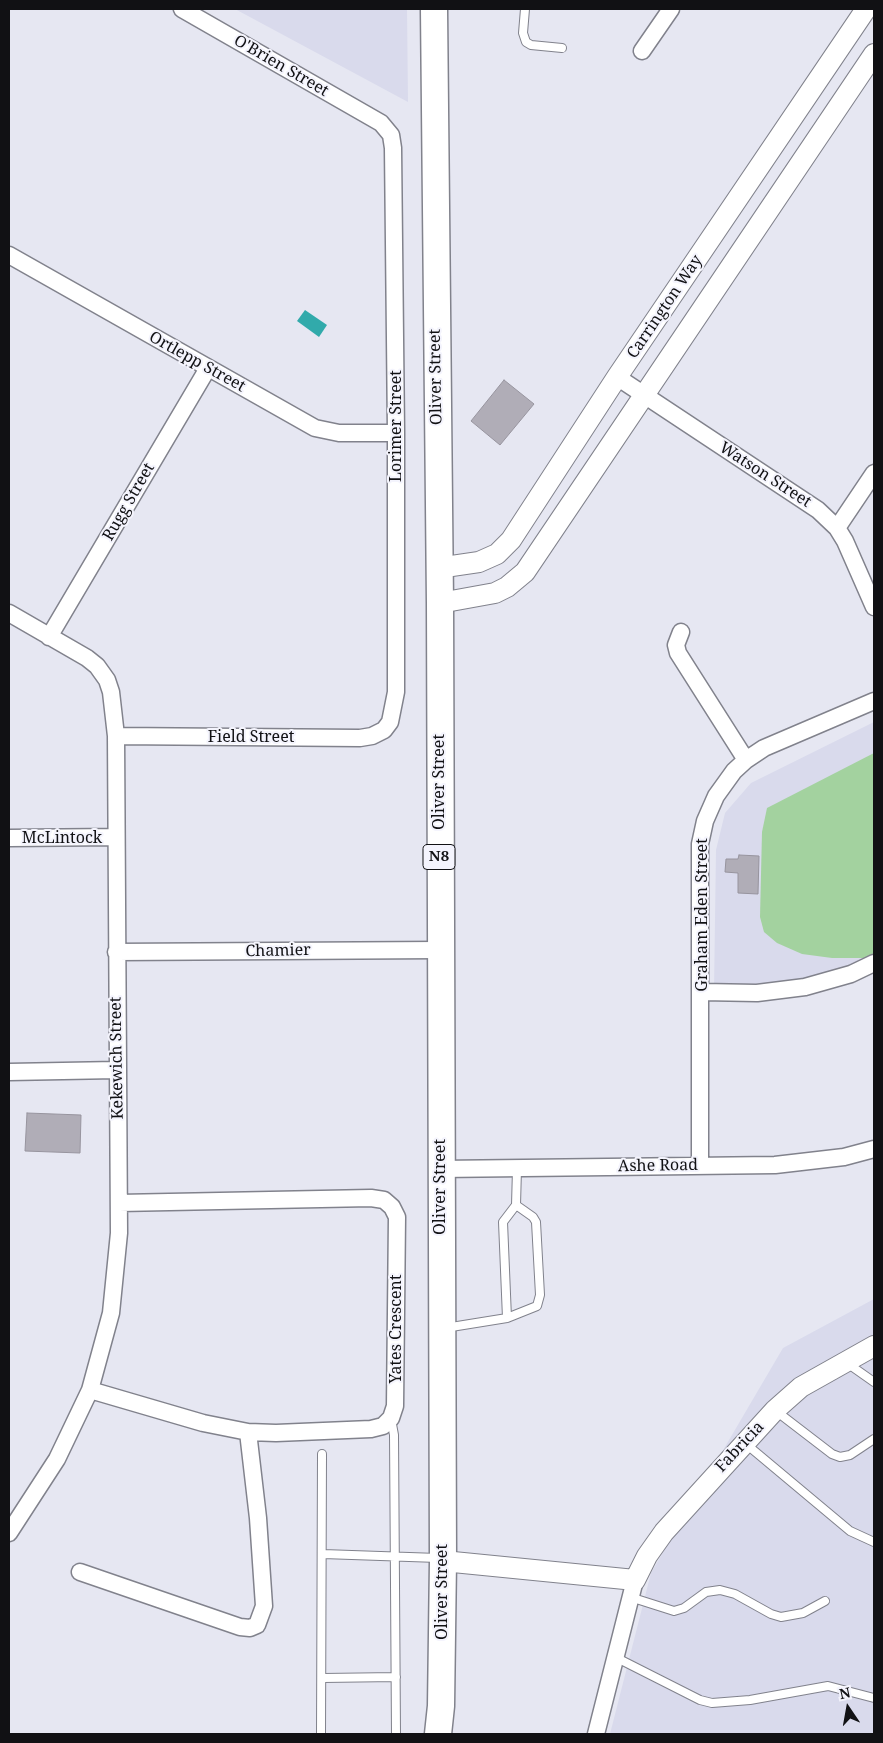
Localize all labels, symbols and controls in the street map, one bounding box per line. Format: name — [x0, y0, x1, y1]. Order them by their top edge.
street label: O'Brien Street — [230, 31, 332, 101]
street label: Carrington Way — [623, 252, 707, 362]
street label: Ortlepp Street — [146, 328, 248, 396]
street label: Oliver Street — [426, 329, 446, 425]
street label: Lorimer Street — [386, 370, 406, 482]
street label: Watson Street — [715, 438, 815, 512]
street label: Rugg Street — [99, 460, 159, 544]
street label: Field Street — [208, 727, 294, 747]
street label: Oliver Street — [429, 734, 449, 830]
street label: McLintock — [22, 828, 102, 848]
street label: Graham Eden Street — [692, 838, 712, 992]
road number: N8 — [423, 844, 455, 870]
street label: Chamier — [245, 941, 311, 961]
street label: Kekewich Street — [106, 996, 128, 1120]
street label: Oliver Street — [430, 1139, 450, 1235]
street label: Ashe Road — [618, 1156, 698, 1176]
street label: Yates Crescent — [386, 1274, 406, 1384]
street label: Fabricia — [712, 1418, 768, 1476]
street label: Oliver Street — [432, 1544, 452, 1640]
text: N — [837, 1682, 852, 1703]
north arrow — [823, 1683, 873, 1733]

